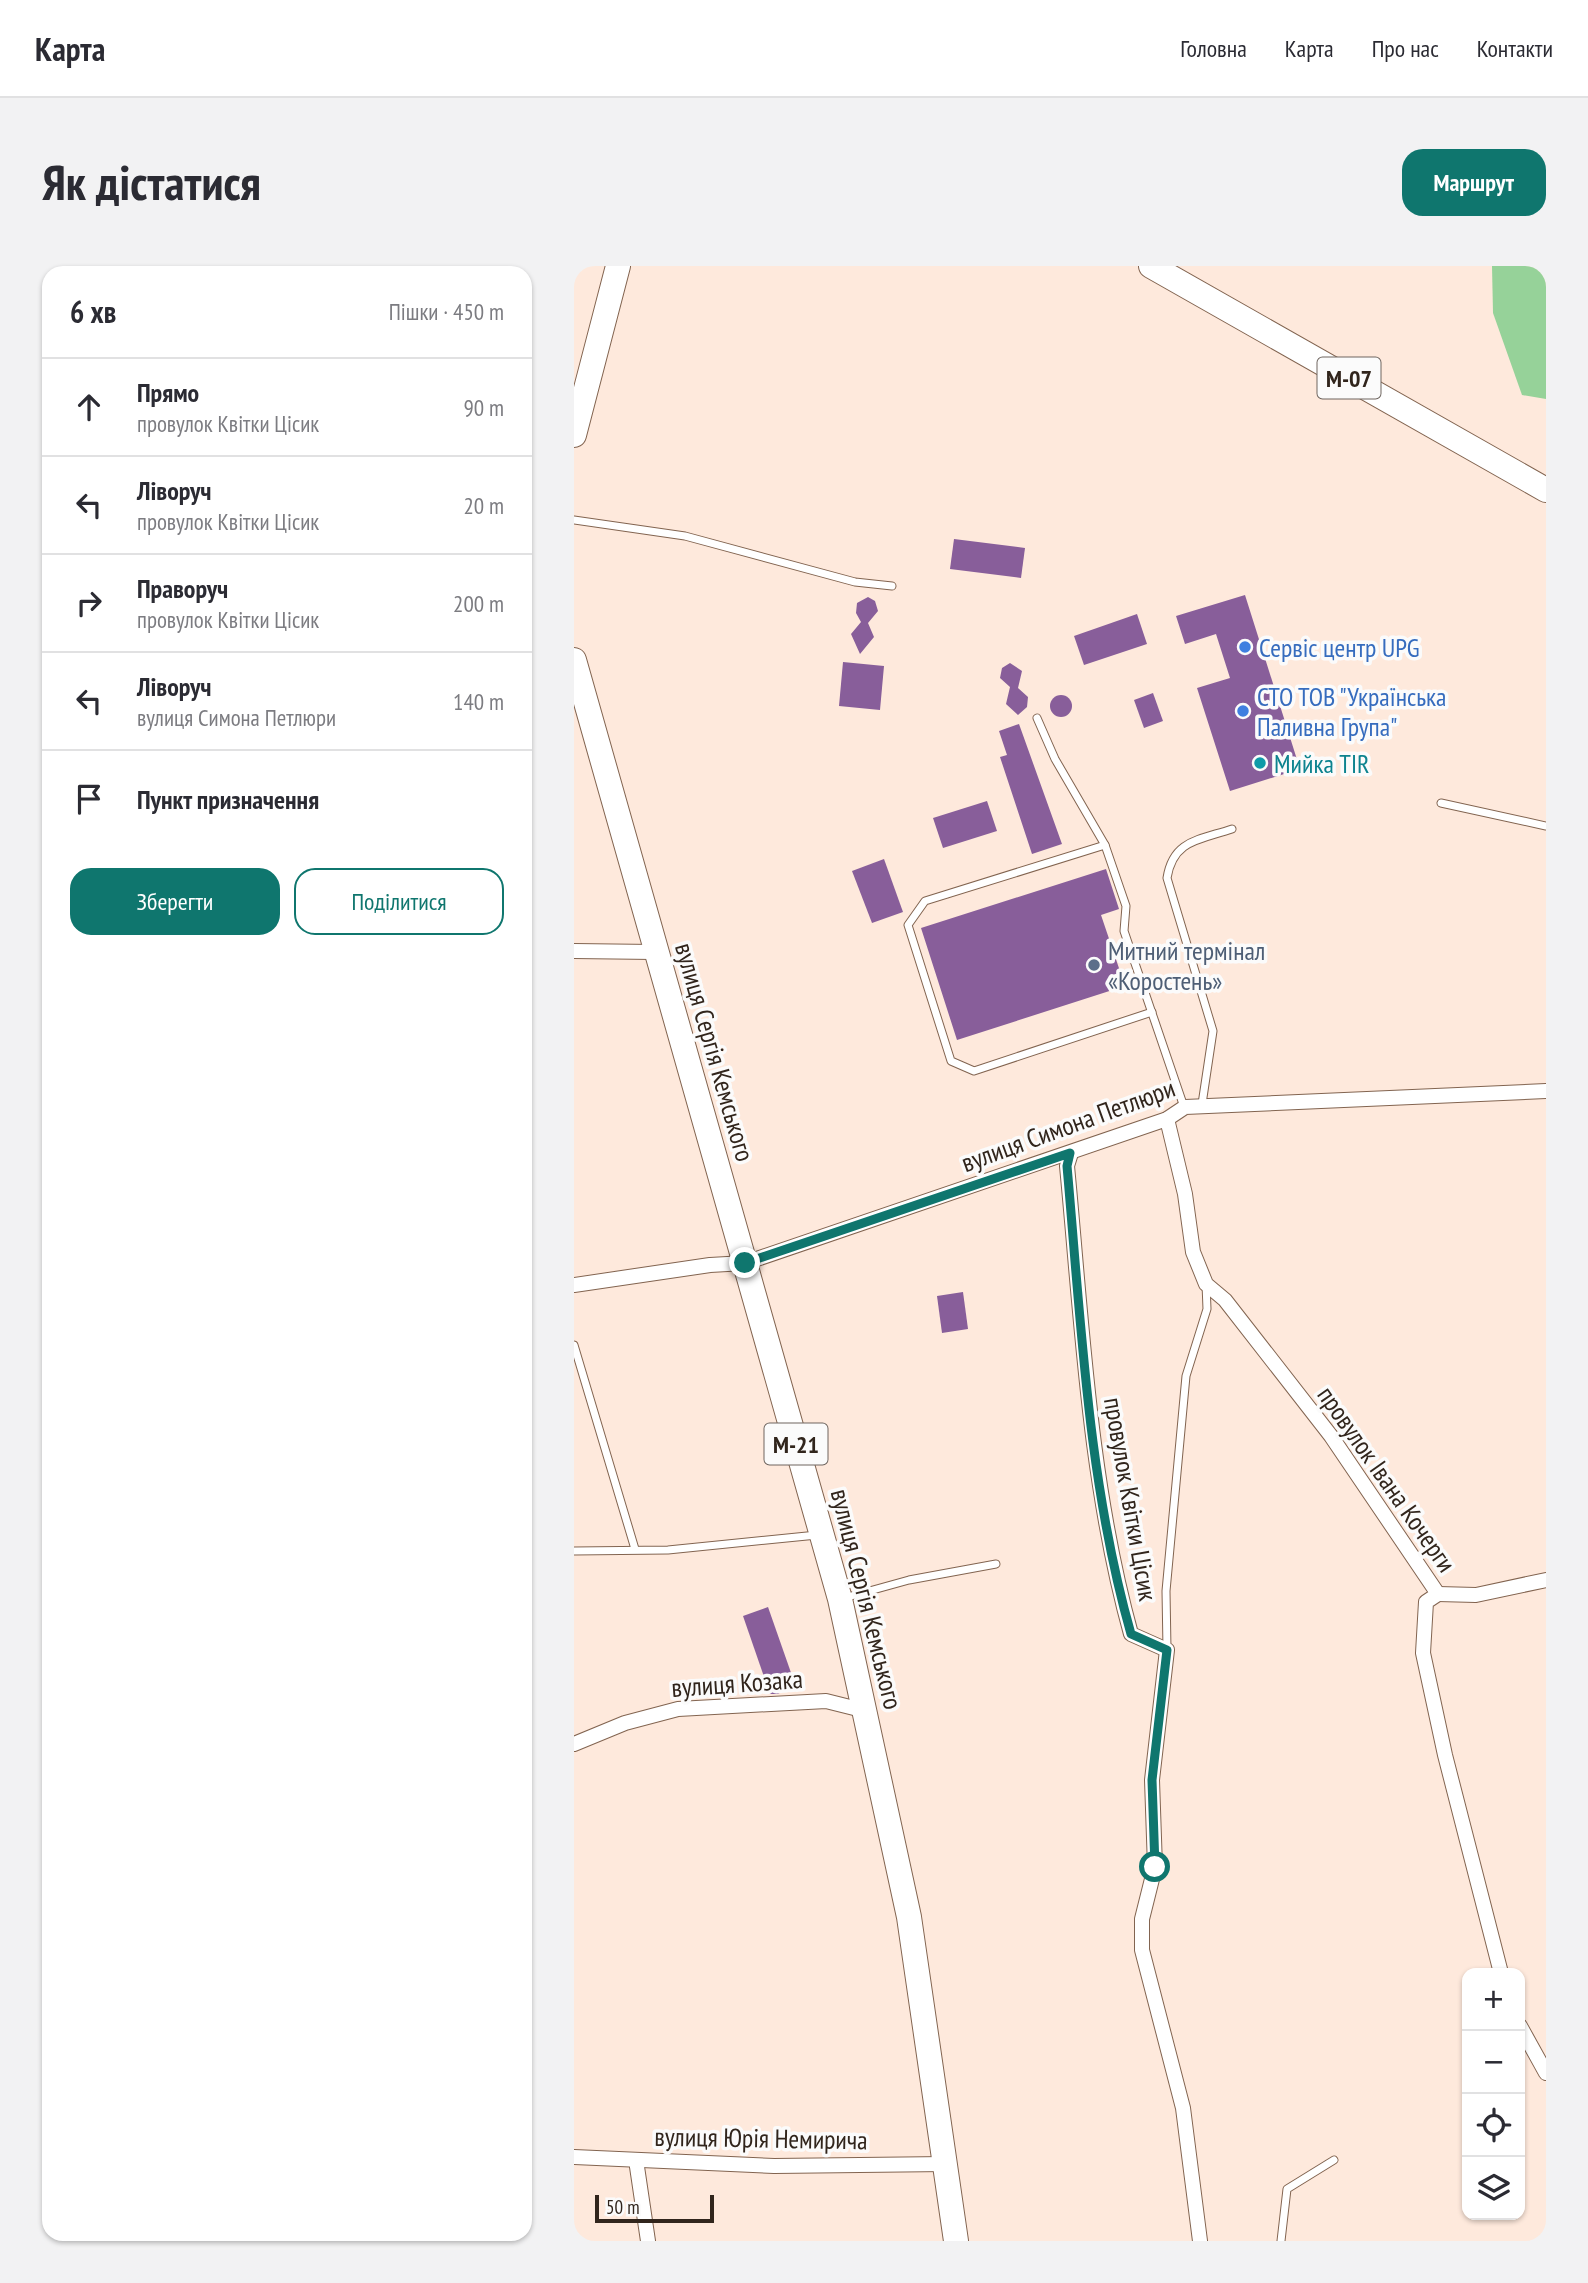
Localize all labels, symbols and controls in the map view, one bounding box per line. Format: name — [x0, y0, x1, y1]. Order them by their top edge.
text: Карта — [35, 27, 105, 70]
text: Головна — [1180, 33, 1247, 64]
text: Карта — [1285, 33, 1334, 64]
text: Про нас — [1372, 33, 1439, 64]
text: Контакти — [1477, 33, 1553, 64]
button: Маршрут — [1402, 149, 1546, 216]
text: Як дістатися — [42, 150, 261, 214]
text: 6 хв — [70, 292, 116, 331]
text: Пішки · 450 m — [389, 297, 504, 326]
road number: М-07 — [1318, 358, 1380, 398]
text: Прямо — [137, 376, 199, 409]
icon: ahead — [70, 388, 108, 426]
text: 90 m — [463, 393, 504, 422]
text: провулок Квітки Цісик — [137, 409, 319, 438]
text: Ліворуч — [137, 474, 211, 507]
icon: left — [70, 486, 108, 524]
text: 20 m — [463, 491, 504, 520]
text: провулок Квітки Цісик — [137, 507, 319, 536]
text: Праворуч — [137, 572, 228, 605]
icon: right — [70, 584, 108, 622]
text: 200 m — [453, 589, 504, 618]
text: провулок Квітки Цісик — [137, 605, 319, 634]
place label: Сервіс центр UPG — [1259, 631, 1420, 664]
marker: Сервіс центр UPG — [1237, 639, 1253, 655]
text: Ліворуч — [137, 670, 211, 703]
place label: СТО ТОВ "Українська Паливна Група" — [1257, 680, 1447, 743]
icon: left — [70, 682, 108, 720]
text: 140 m — [453, 687, 504, 716]
text: вулиця Симона Петлюри — [137, 703, 336, 732]
marker: СТО ТОВ "Українська Паливна Група" — [1235, 703, 1251, 719]
place label: Мийка TIR — [1274, 747, 1370, 780]
marker: Мийка TIR — [1252, 755, 1268, 771]
icon: arrive — [70, 780, 108, 818]
text: Пункт призначення — [137, 783, 319, 816]
button: Зберегти — [70, 868, 280, 935]
button: Поділитися — [294, 868, 504, 935]
place label: Митний термінал «Коростень» — [1108, 934, 1265, 997]
street label: вулиця Сергія Кемського — [668, 939, 762, 1165]
marker: Митний термінал «Коростень» — [1086, 957, 1102, 973]
street label: вулиця Симона Петлюри — [957, 1071, 1179, 1179]
route end — [729, 1247, 760, 1278]
street label: провулок Івана Кочерги — [1311, 1380, 1463, 1578]
street label: провулок Квітки Цісик — [1097, 1395, 1165, 1603]
road number: М-21 — [764, 1424, 828, 1464]
street label: вулиця Сергія Кемського — [824, 1485, 910, 1713]
street label: вулиця Козака — [670, 1662, 804, 1704]
route start — [1139, 1851, 1170, 1882]
map controls — [1462, 1968, 1525, 2220]
button: + — [1462, 1968, 1525, 2031]
button: − — [1462, 2031, 1525, 2094]
button: locate — [1462, 2094, 1525, 2157]
street label: вулиця Юрія Немирича — [654, 2120, 868, 2156]
button: layers — [1462, 2157, 1525, 2220]
scale bar — [595, 2192, 714, 2224]
text: 50 m — [606, 2195, 640, 2219]

